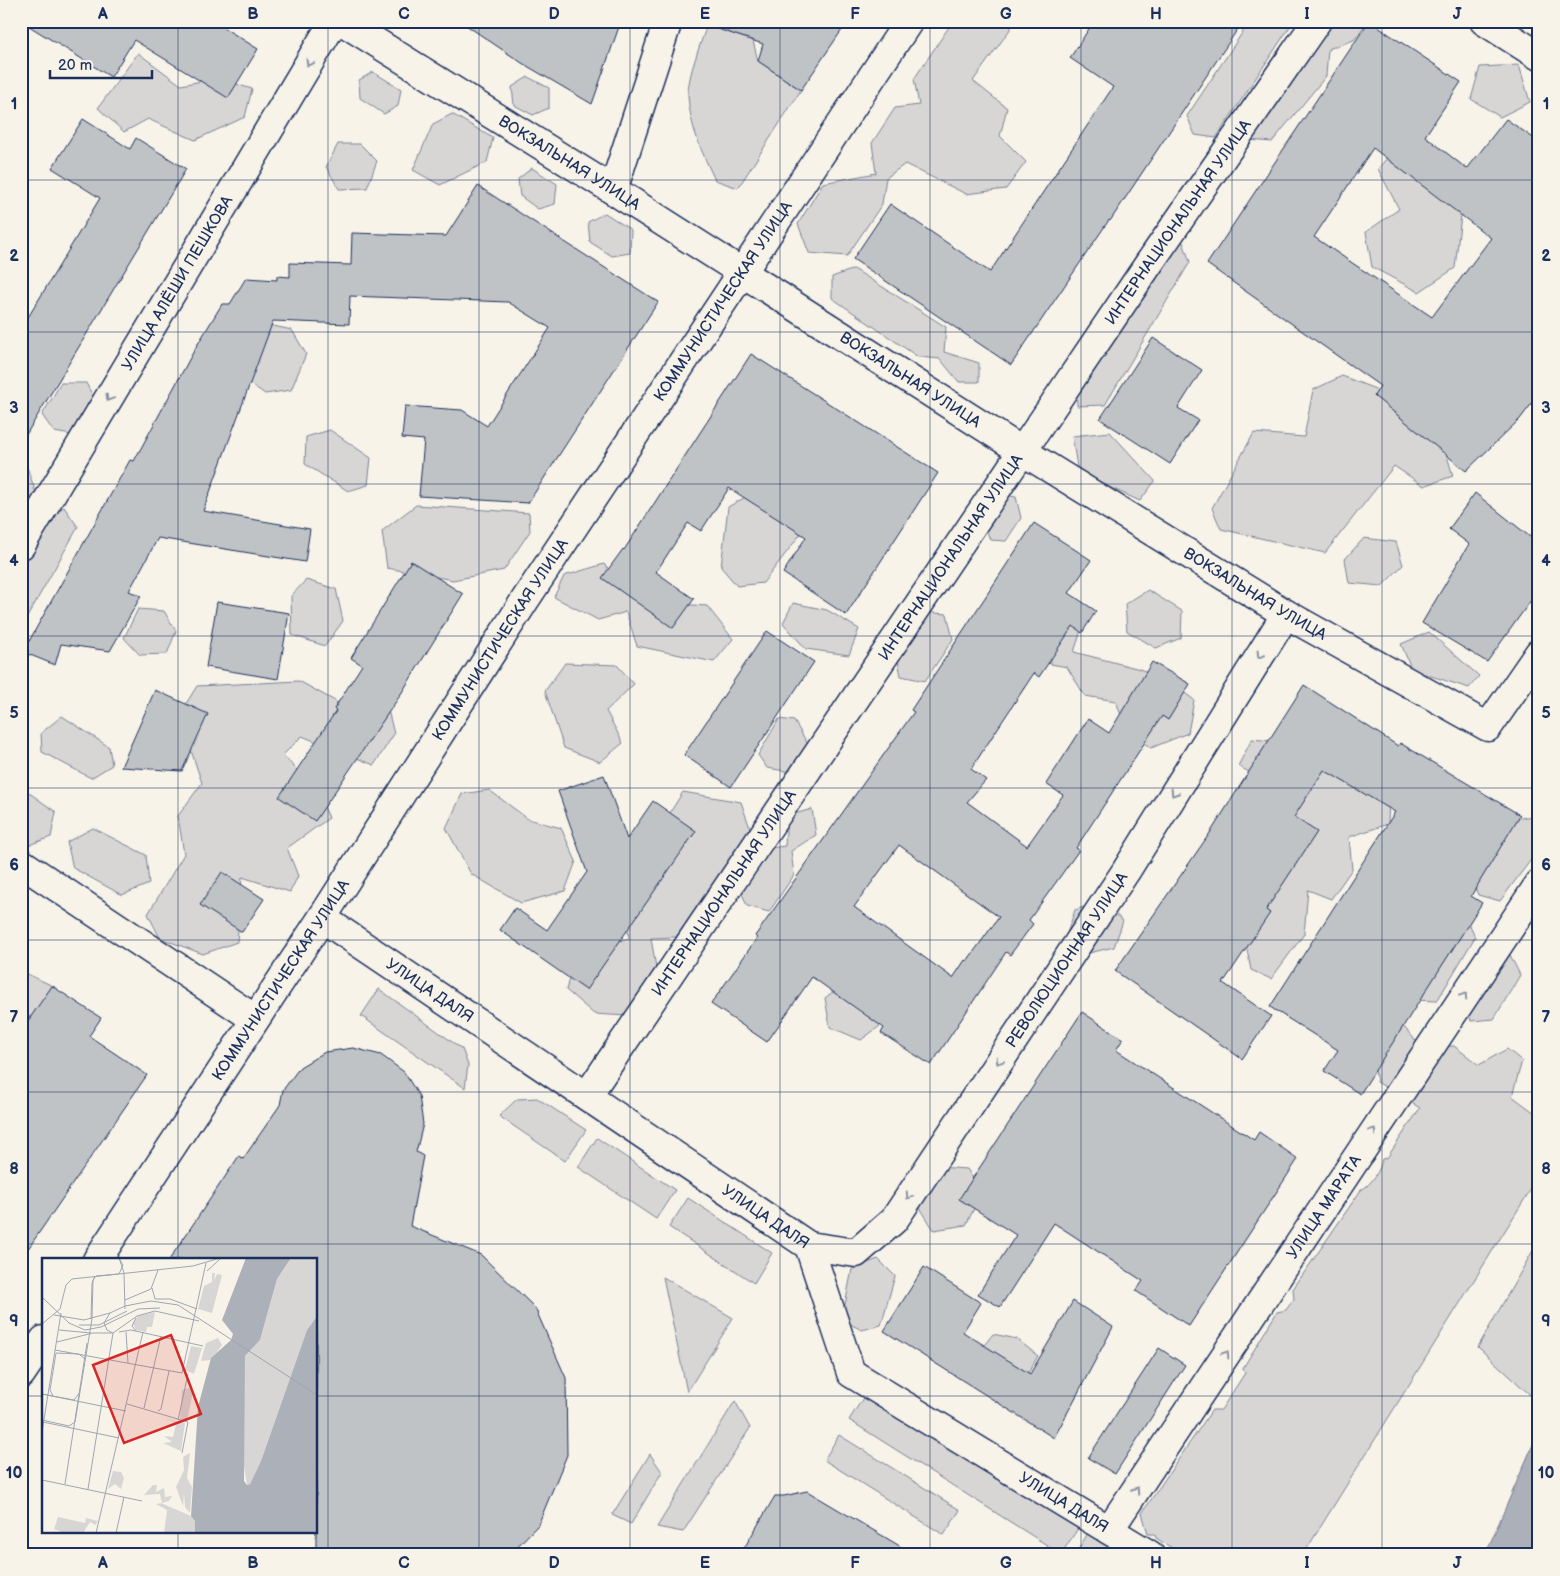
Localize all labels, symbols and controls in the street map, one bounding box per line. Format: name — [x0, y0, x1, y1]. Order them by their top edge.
text: A — [97, 5, 108, 24]
text: B — [247, 5, 259, 24]
text: C — [398, 5, 410, 24]
text: D — [548, 5, 560, 24]
text: E — [700, 5, 710, 24]
text: F — [850, 5, 860, 24]
text: G — [1000, 5, 1012, 24]
text: H — [1150, 5, 1162, 24]
text: I — [1304, 5, 1310, 24]
text: J — [1453, 5, 1462, 24]
scale bar — [50, 48, 152, 80]
text: 20 m — [58, 56, 92, 75]
one-way arrow — [306, 58, 316, 67]
text: 1 — [11, 95, 17, 114]
text: 1 — [1543, 95, 1549, 114]
street label: ВОКЗАЛЬНАЯ УЛИЦА — [495, 112, 644, 214]
street label: ИНТЕРНАЦИОНАЛЬНАЯ УЛИЦА — [1101, 116, 1255, 328]
street label: УЛИЦА АЛЁШИ ПЕШКОВА — [118, 192, 237, 374]
street label: КОММУНИСТИЧЕСКАЯ УЛИЦА — [650, 197, 796, 405]
text: 2 — [9, 247, 19, 266]
text: 2 — [1541, 247, 1551, 266]
street label: ВОКЗАЛЬНАЯ УЛИЦА — [836, 328, 985, 432]
one-way arrow — [106, 392, 116, 401]
text: 3 — [9, 399, 19, 418]
text: 3 — [1541, 399, 1551, 418]
street label: ИНТЕРНАЦИОНАЛЬНАЯ УЛИЦА — [874, 450, 1027, 664]
street label: КОММУНИСТИЧЕСКАЯ УЛИЦА — [428, 535, 573, 744]
street label: ВОКЗАЛЬНАЯ УЛИЦА — [1180, 544, 1330, 644]
text: 4 — [9, 552, 19, 571]
text: 4 — [1541, 552, 1551, 571]
one-way arrow — [1257, 650, 1267, 659]
text: 5 — [9, 704, 19, 723]
text: 5 — [1541, 704, 1551, 723]
street label: ИНТЕРНАЦИОНАЛЬНАЯ УЛИЦА — [648, 786, 801, 1000]
one-way arrow — [1171, 788, 1181, 797]
text: 6 — [9, 856, 19, 875]
text: 6 — [1541, 856, 1551, 875]
street label: РЕВОЛЮЦИОННАЯ УЛИЦА — [1002, 868, 1132, 1051]
street label: КОММУНИСТИЧЕСКАЯ УЛИЦА — [208, 876, 354, 1084]
street label: УЛИЦА ДАЛЯ — [383, 954, 477, 1027]
one-way arrow — [1458, 992, 1467, 1002]
text: 7 — [10, 1008, 19, 1027]
text: 7 — [1542, 1008, 1551, 1027]
one-way arrow — [996, 1056, 1006, 1065]
one-way arrow — [1367, 1127, 1377, 1136]
street label: УЛИЦА МАРАТА — [1283, 1151, 1366, 1263]
text: 8 — [9, 1160, 19, 1179]
text: 8 — [1541, 1160, 1551, 1179]
street label: УЛИЦА ДАЛЯ — [718, 1181, 813, 1253]
one-way arrow — [906, 1191, 916, 1200]
inset map — [42, 1258, 318, 1534]
text: 9 — [9, 1312, 19, 1331]
text: 9 — [1541, 1312, 1551, 1331]
one-way arrow — [1219, 1350, 1229, 1359]
text: 10 — [6, 1464, 22, 1483]
text: 10 — [1538, 1464, 1554, 1483]
street label: УЛИЦА ДАЛЯ — [1016, 1468, 1112, 1537]
one-way arrow — [1130, 1486, 1139, 1495]
text: A — [97, 1554, 108, 1573]
text: B — [247, 1554, 259, 1573]
text: C — [398, 1554, 410, 1573]
text: D — [548, 1554, 560, 1573]
text: E — [700, 1554, 710, 1573]
text: F — [850, 1554, 860, 1573]
text: G — [1000, 1554, 1012, 1573]
text: H — [1150, 1554, 1162, 1573]
text: I — [1304, 1554, 1310, 1573]
text: J — [1453, 1554, 1462, 1573]

